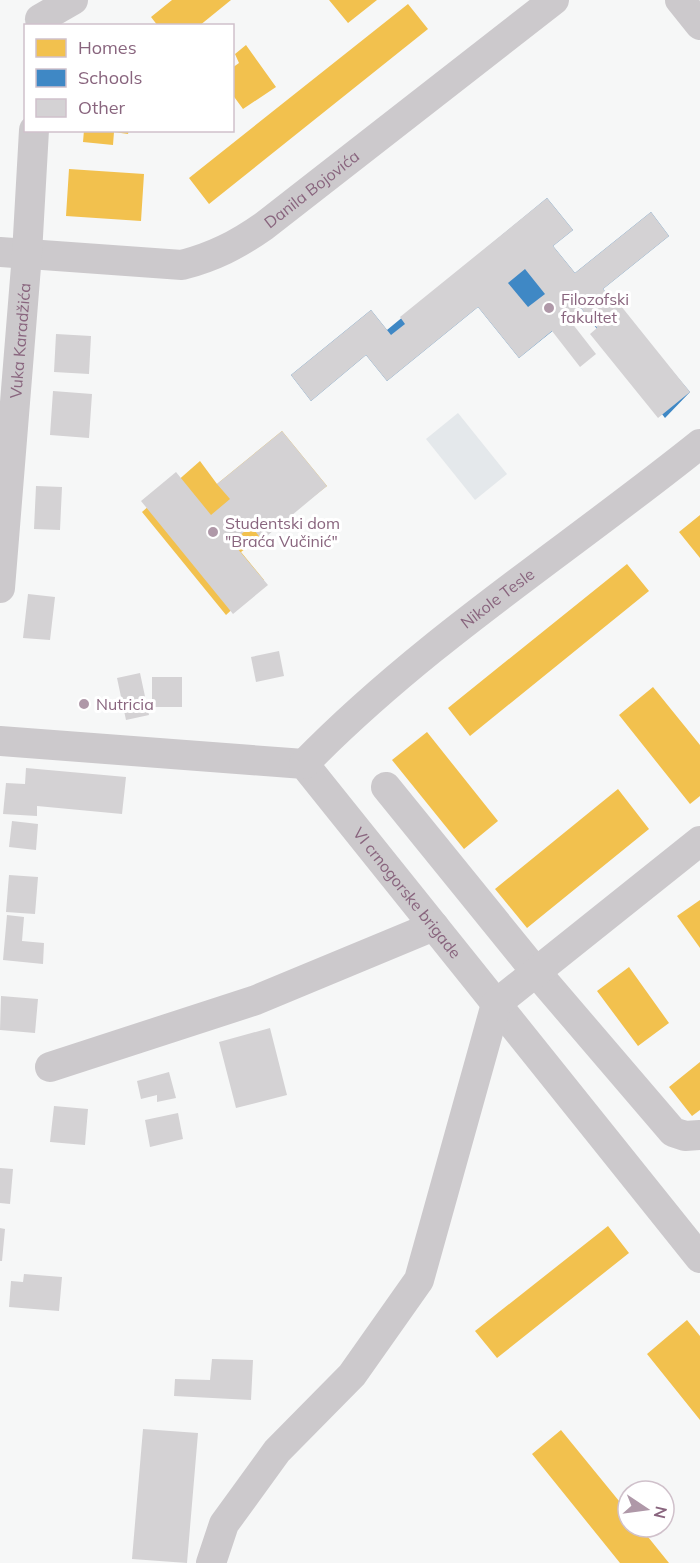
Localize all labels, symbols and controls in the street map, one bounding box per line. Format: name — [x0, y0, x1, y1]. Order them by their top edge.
legend — [24, 24, 234, 132]
text: Homes — [78, 36, 137, 59]
text: Schools — [78, 66, 143, 89]
text: Other — [78, 96, 126, 119]
street label: Danila Bojovića — [260, 146, 363, 232]
street label: Vuka Karadžića — [5, 282, 35, 399]
place label: Filozofski fakultet — [561, 289, 629, 327]
marker: Filozofski fakultet — [542, 301, 556, 315]
place label: Studentski dom "Braća Vučinić" — [225, 513, 340, 551]
marker: Studentski dom "Braća Vučinić" — [206, 525, 220, 539]
street label: Nikole Tesle — [456, 564, 538, 632]
place label: Nutricia — [96, 694, 154, 714]
marker: Nutricia — [77, 697, 91, 711]
street label: VI crnogorske brigade — [349, 823, 466, 962]
north arrow — [616, 1479, 676, 1539]
text: N — [650, 1504, 672, 1521]

